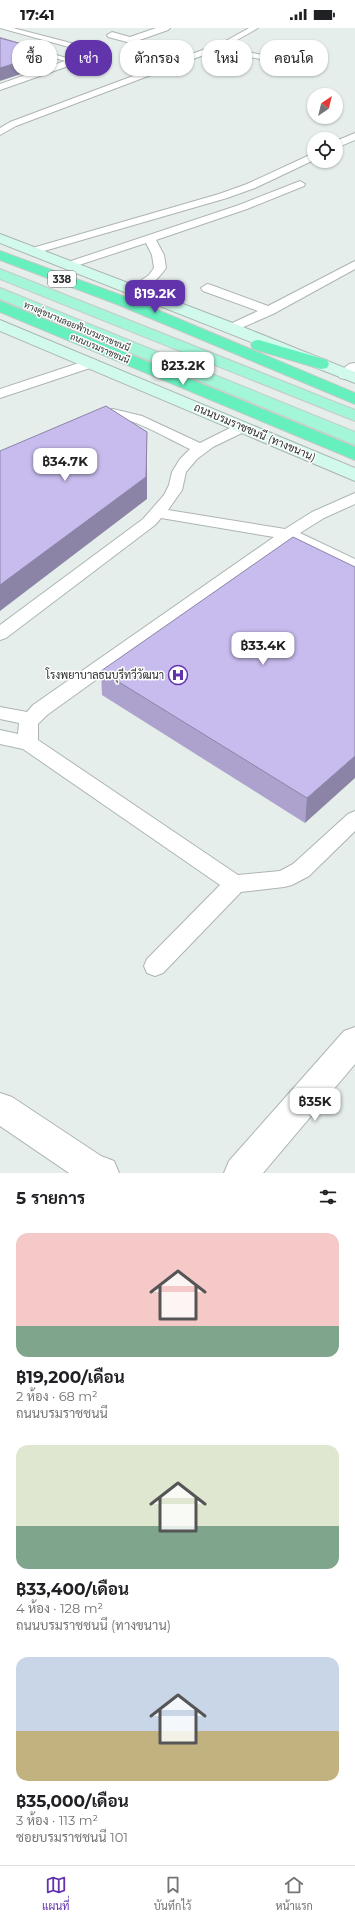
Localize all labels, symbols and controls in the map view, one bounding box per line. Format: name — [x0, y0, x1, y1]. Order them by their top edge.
text: 17:41 — [20, 5, 55, 24]
chip: ซื้อ — [12, 40, 57, 76]
chip: เช่า — [65, 40, 112, 76]
chip: ตัวกรอง — [120, 40, 194, 76]
chip: ใหม่ — [202, 40, 252, 76]
chip: คอนโด — [260, 40, 328, 76]
north arrow — [307, 88, 343, 124]
map controls — [307, 88, 343, 168]
button: locate — [307, 132, 343, 168]
road number: 338 — [48, 271, 76, 287]
pin: ฿19.2K — [122, 280, 188, 314]
text: ฿19.2K — [134, 285, 176, 301]
street label: ทางคู่ขนานลอยฟ้าบรมราชชนนี — [22, 298, 132, 354]
street label: ถนนบรมราชชนนี — [69, 331, 132, 366]
pin: ฿23.2K — [150, 352, 216, 386]
text: ฿23.2K — [161, 357, 205, 373]
street label: ถนนบรมราชชนนี (ทางขนาน) — [192, 399, 318, 464]
pin: ฿34.7K — [32, 448, 98, 482]
text: ฿34.7K — [42, 453, 88, 469]
pin: ฿33.4K — [230, 632, 296, 666]
text: ฿33.4K — [240, 637, 286, 653]
hospital icon: โรงพยาบาลธนบุรีทวีวัฒนา — [167, 664, 189, 686]
place label: โรงพยาบาลธนบุรีทวีวัฒนา — [45, 667, 164, 684]
pin: ฿35K — [291, 1088, 339, 1122]
text: ฿35K — [299, 1093, 331, 1109]
icon: filters — [317, 1186, 339, 1208]
text: 5 รายการ — [16, 1188, 85, 1208]
icon: home — [142, 1259, 214, 1331]
text: ฿19,200/เดือน — [16, 1367, 125, 1387]
text: 2 ห้อง · 68 m² — [16, 1388, 98, 1404]
text: ถนนบรมราชชนนี — [16, 1405, 108, 1421]
icon: home — [142, 1471, 214, 1543]
text: ฿33,400/เดือน — [16, 1579, 129, 1599]
text: 4 ห้อง · 128 m² — [16, 1600, 103, 1616]
text: ถนนบรมราชชนนี (ทางขนาน) — [16, 1617, 171, 1633]
icon: home — [142, 1683, 214, 1755]
text: ฿35,000/เดือน — [16, 1791, 129, 1811]
text: 3 ห้อง · 113 m² — [16, 1812, 98, 1828]
text: ซอยบรมราชชนนี 101 — [16, 1829, 128, 1845]
tab: แผนที่ — [42, 1874, 70, 1913]
tab: บันทึกไว้ — [154, 1874, 191, 1913]
tab: หน้าแรก — [276, 1874, 313, 1913]

